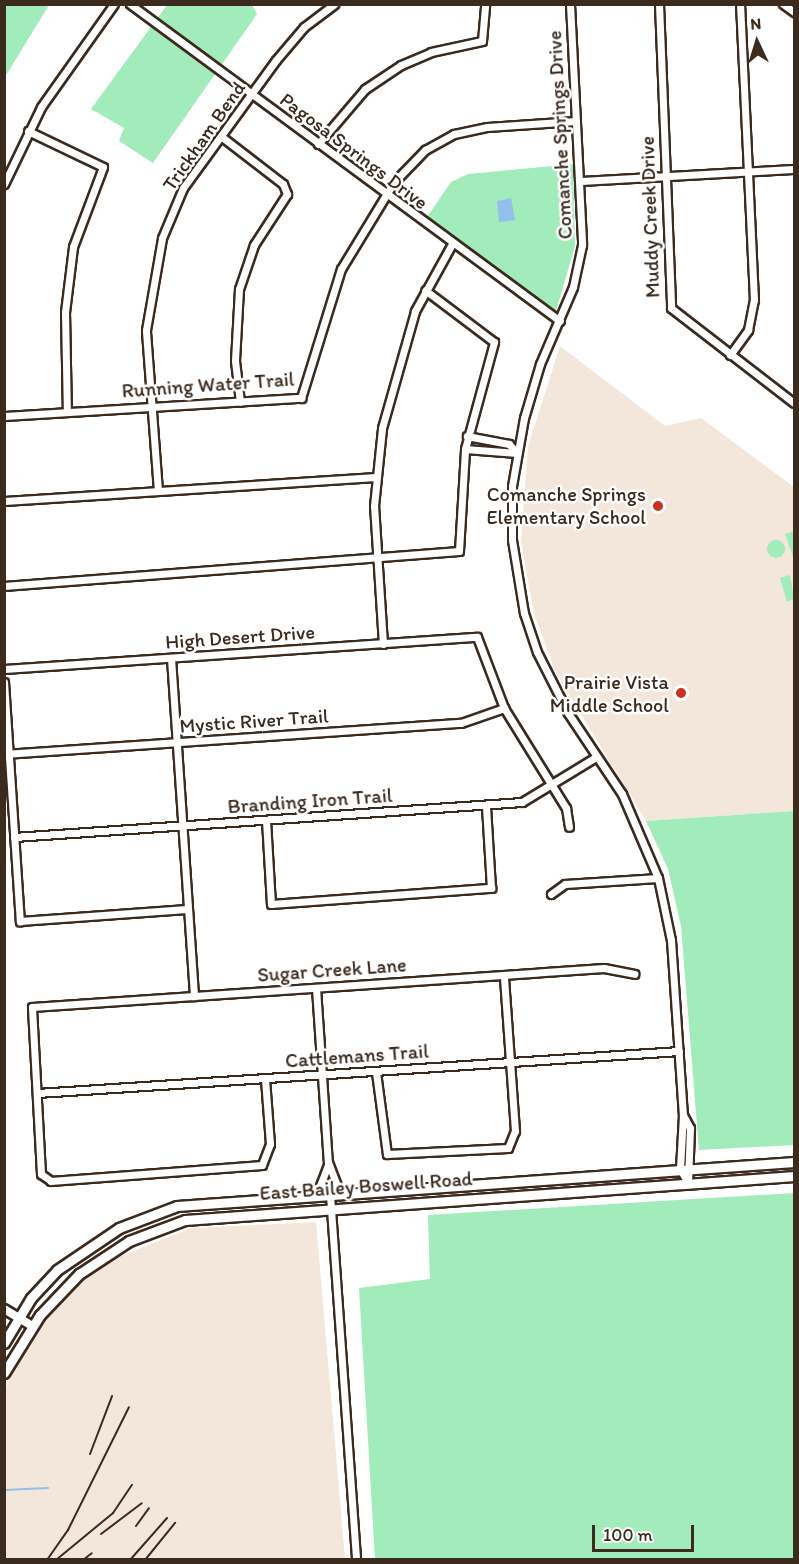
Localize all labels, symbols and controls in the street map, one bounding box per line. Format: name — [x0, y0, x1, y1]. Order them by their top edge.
north arrow — [727, 12, 787, 72]
text: N — [750, 14, 762, 33]
street label: Comanche Springs Drive — [543, 30, 577, 240]
street label: Trickham Bend — [157, 77, 251, 195]
street label: Pagosa Springs Drive — [275, 87, 433, 215]
street label: Muddy Creek Drive — [635, 136, 665, 298]
street label: Running Water Trail — [122, 367, 294, 403]
place label: Comanche Springs Elementary School — [486, 482, 646, 529]
marker: Comanche Springs Elementary School — [651, 499, 665, 513]
street label: High Desert Drive — [164, 620, 316, 654]
place label: Prairie Vista Middle School — [550, 670, 669, 717]
marker: Prairie Vista Middle School — [674, 686, 688, 700]
street label: Mystic River Trail — [180, 704, 328, 738]
street label: Branding Iron Trail — [228, 783, 392, 819]
street label: Sugar Creek Lane — [256, 953, 408, 987]
street label: Cattlemans Trail — [285, 1039, 429, 1073]
street label: East Bailey Boswell Road — [258, 1167, 474, 1205]
scale bar — [595, 1513, 697, 1551]
text: 100 m — [603, 1524, 653, 1546]

